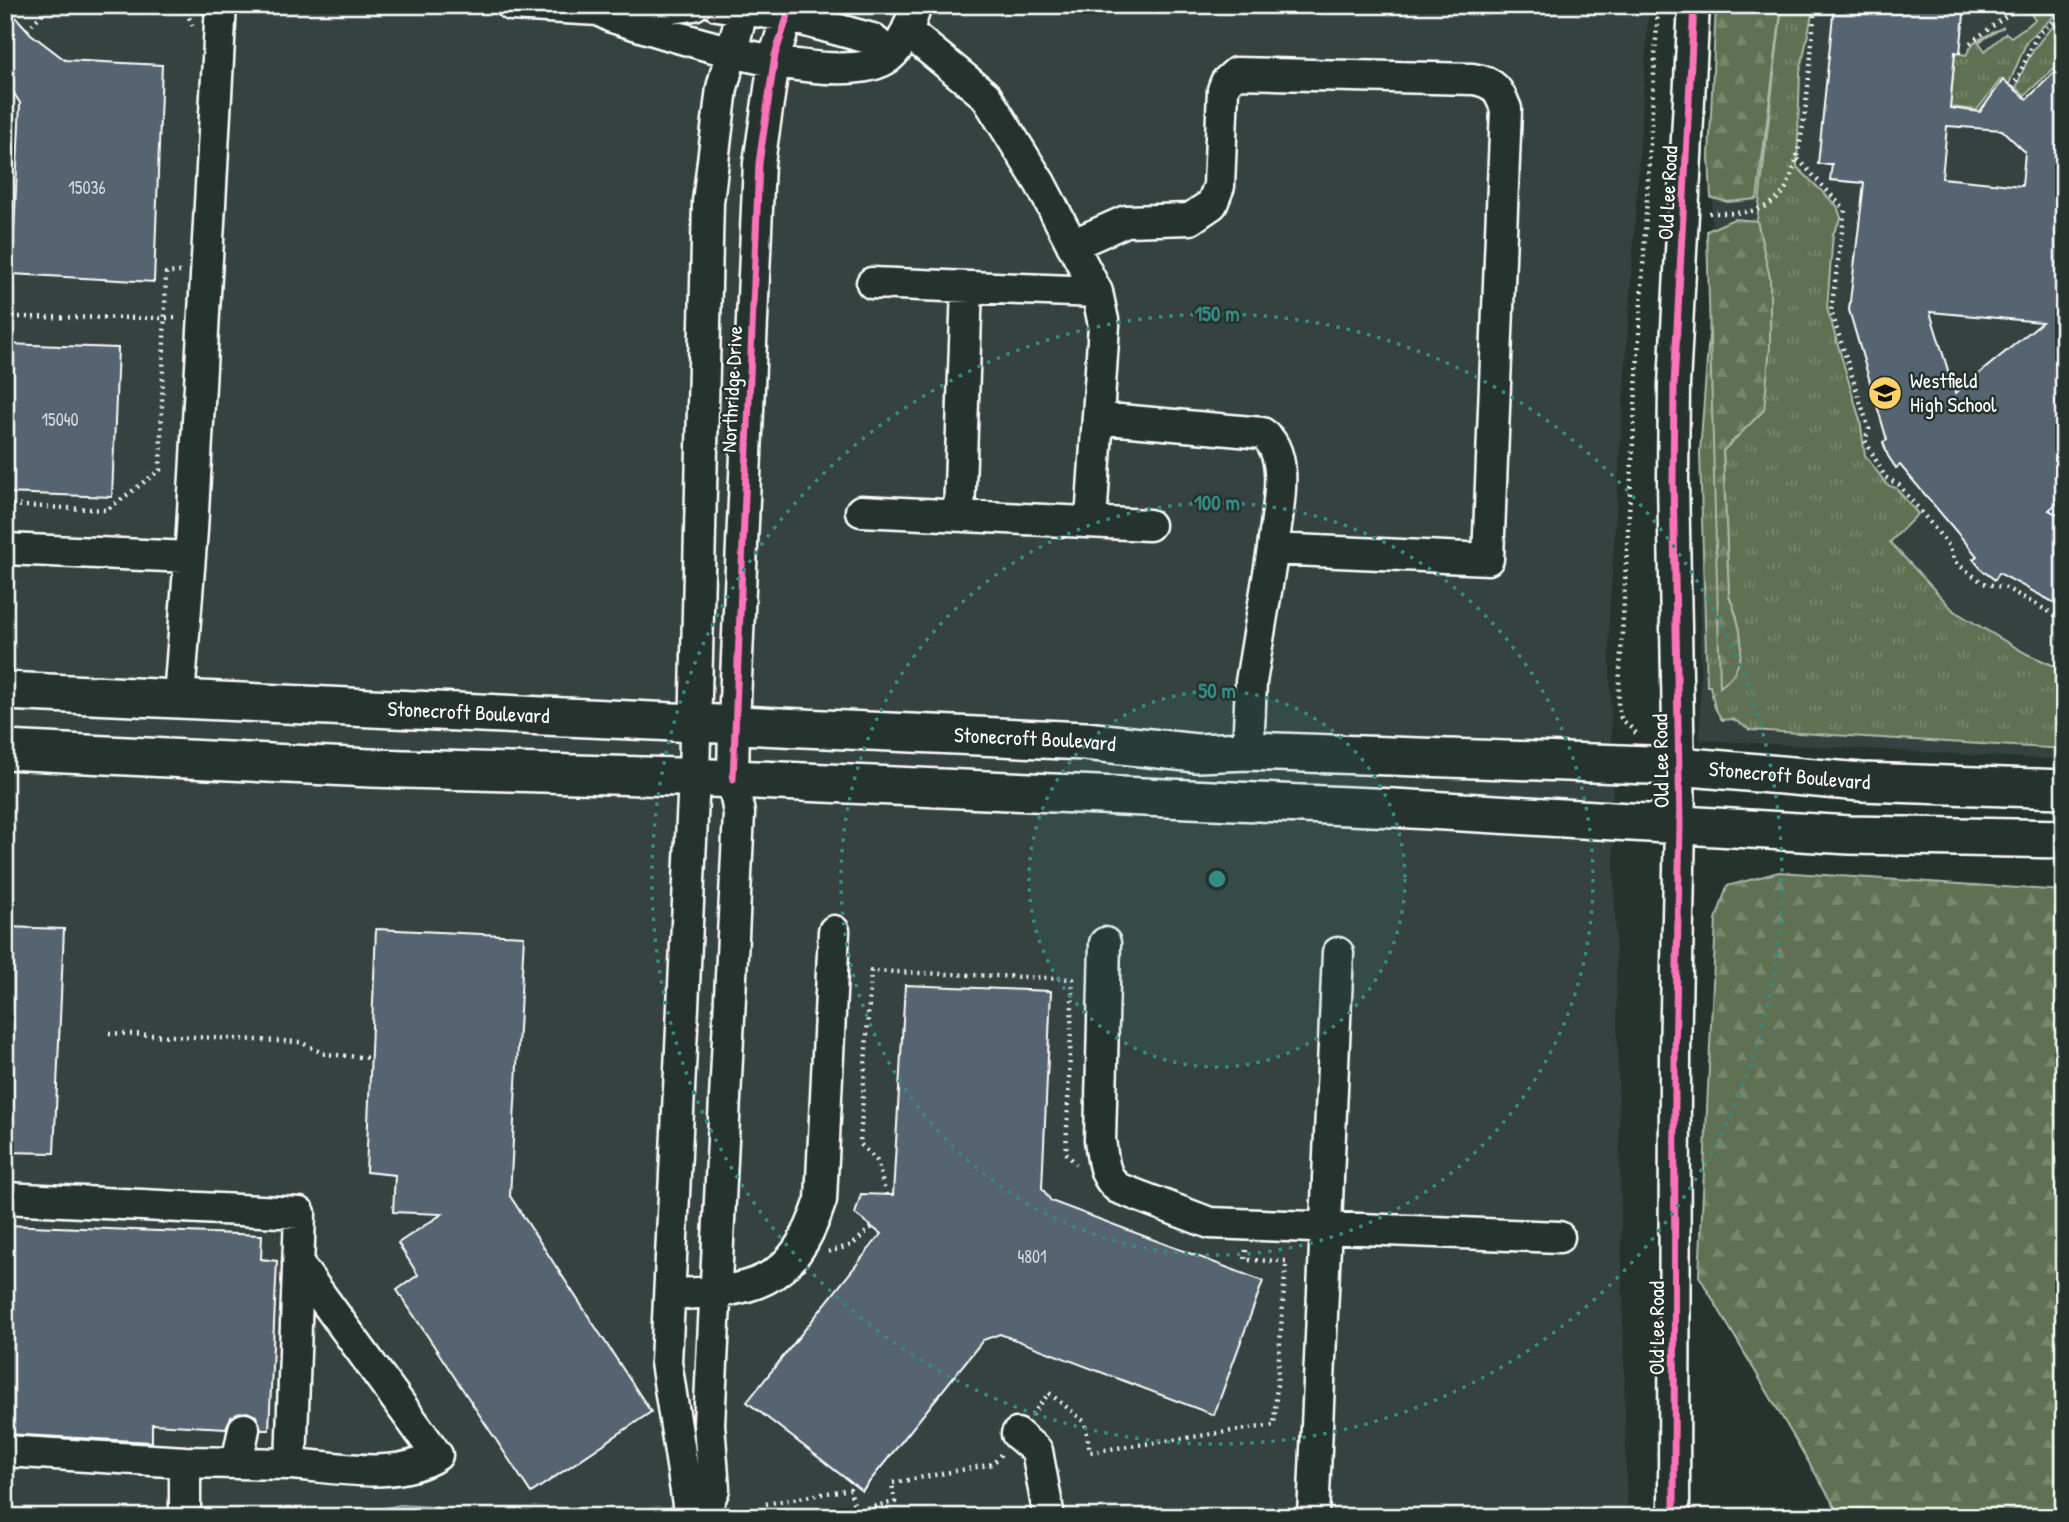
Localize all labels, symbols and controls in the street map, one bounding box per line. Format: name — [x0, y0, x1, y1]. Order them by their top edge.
street label: Old Lee Road — [1651, 145, 1684, 241]
house number: 15036 — [68, 175, 106, 200]
text: 150 m — [1194, 299, 1240, 328]
street label: Northridge Drive — [714, 325, 749, 453]
place label: Westfield High School — [1910, 366, 1997, 419]
school or university icon: Westfield High School — [1866, 374, 1904, 412]
house number: 15040 — [41, 407, 79, 432]
text: 100 m — [1194, 488, 1240, 517]
text: 50 m — [1198, 676, 1236, 705]
street label: Stonecroft Boulevard — [387, 694, 550, 730]
street label: Old Lee Road — [1645, 714, 1676, 808]
street label: Stonecroft Boulevard — [953, 720, 1117, 758]
street label: Stonecroft Boulevard — [1708, 754, 1871, 796]
centre of rings — [1205, 867, 1229, 891]
house number: 4801 — [1017, 1244, 1047, 1269]
street label: Old Lee Road — [1642, 1281, 1671, 1375]

